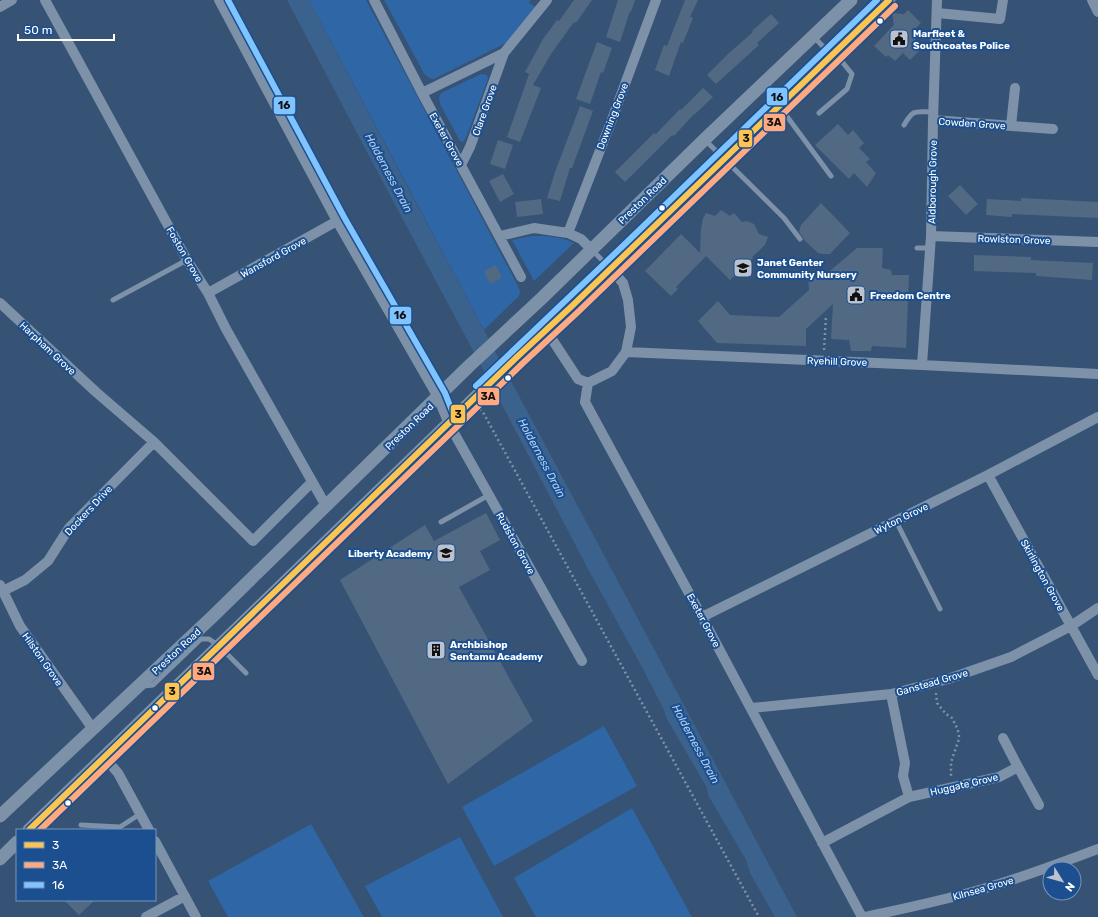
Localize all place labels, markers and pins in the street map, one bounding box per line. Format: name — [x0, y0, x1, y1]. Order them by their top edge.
unlabelled marker — [875, 16, 885, 26]
public building icon: Marfleet & Southcoates Police — [888, 28, 910, 50]
place label: Marfleet & Southcoates Police — [913, 28, 1010, 52]
unlabelled marker — [657, 203, 667, 213]
school or university icon: Janet Genter Community Nursery — [732, 257, 754, 279]
place label: Janet Genter Community Nursery — [757, 257, 857, 281]
public building icon: Freedom Centre — [845, 284, 867, 306]
place label: Freedom Centre — [870, 290, 951, 302]
unlabelled marker — [503, 373, 513, 383]
school or university icon: Liberty Academy — [435, 542, 457, 564]
place label: Liberty Academy — [348, 548, 432, 560]
building icon: Archbishop Sentamu Academy — [425, 639, 447, 661]
place label: Archbishop Sentamu Academy — [450, 639, 543, 663]
unlabelled marker — [150, 703, 160, 713]
unlabelled marker — [63, 798, 73, 808]

